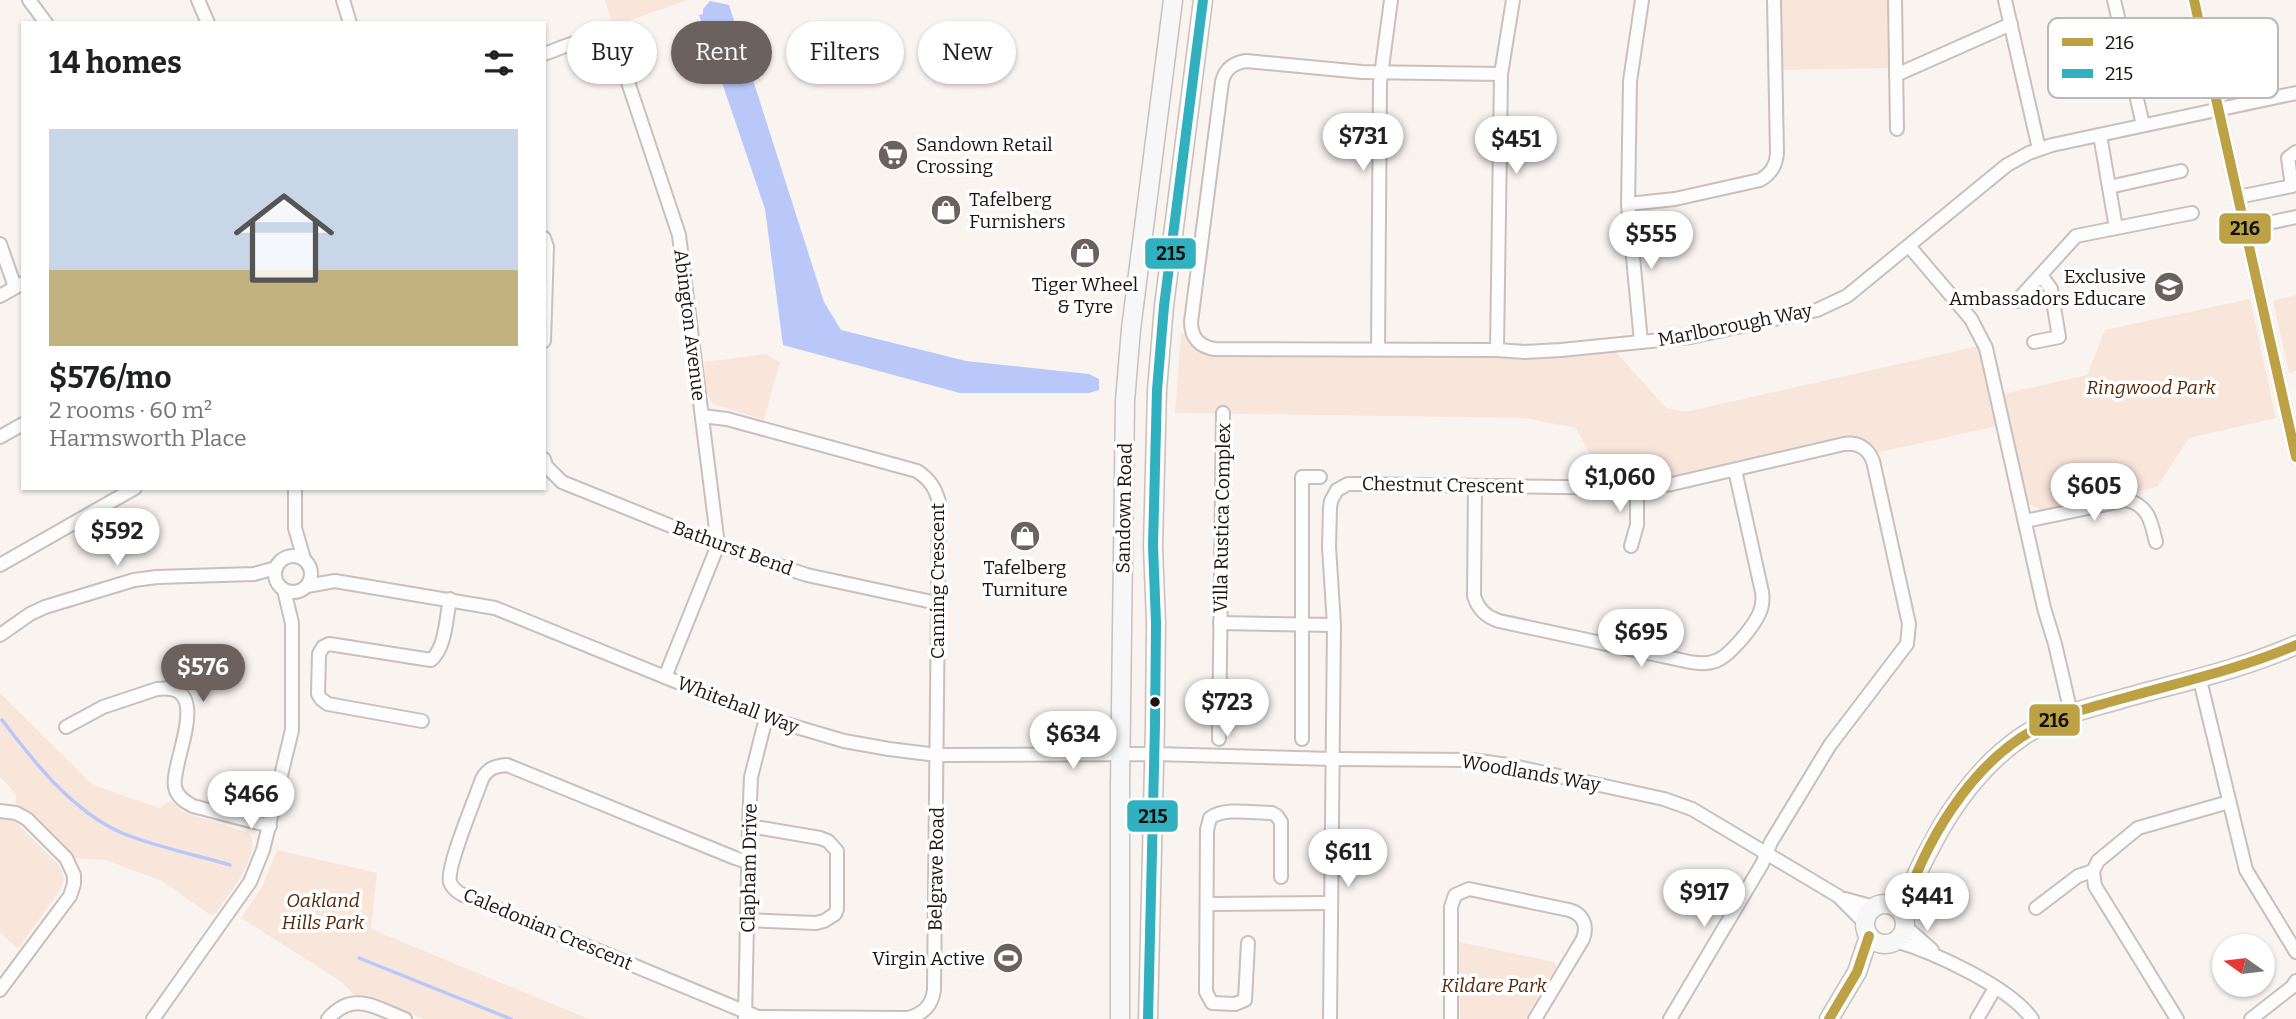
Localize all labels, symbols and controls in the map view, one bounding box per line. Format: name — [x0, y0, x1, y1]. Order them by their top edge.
legend — [2048, 18, 2278, 98]
chip: Buy — [567, 21, 657, 84]
chip: Rent — [671, 21, 772, 84]
chip: Filters — [786, 21, 904, 84]
chip: New — [918, 21, 1016, 84]
text: 216 — [2105, 31, 2134, 54]
icon: filters — [480, 44, 518, 82]
text: 14 homes — [49, 45, 182, 81]
text: 215 — [2105, 62, 2133, 85]
pin: $731 — [1322, 114, 1404, 173]
pin: $451 — [1475, 116, 1557, 176]
text: $731 — [1339, 122, 1387, 150]
text: $451 — [1491, 125, 1541, 153]
place label: Sandown Retail Crossing — [916, 133, 1053, 178]
supermarket icon: Sandown Retail Crossing — [876, 138, 910, 172]
icon: home — [221, 175, 347, 301]
place label: Tafelberg Furnishers — [969, 188, 1066, 233]
shop icon: Tafelberg Furnishers — [929, 193, 963, 227]
pin: $555 — [1610, 212, 1692, 271]
line badge: 216 — [2218, 212, 2272, 245]
text: 216 — [2230, 217, 2260, 240]
text: $555 — [1625, 220, 1677, 248]
shop icon: Tiger Wheel & Tyre — [1068, 236, 1102, 270]
line badge: 215 — [1144, 237, 1197, 270]
text: 215 — [1156, 242, 1186, 265]
street label: Abington Avenue — [669, 248, 711, 402]
place label: Exclusive Ambassadors Educare — [1949, 265, 2146, 310]
school or university icon: Exclusive Ambassadors Educare — [2152, 270, 2186, 304]
place label: Tiger Wheel & Tyre — [1032, 273, 1138, 318]
street label: Marlborough Way — [1656, 299, 1815, 351]
text: $576/mo — [49, 360, 172, 396]
park label: Ringwood Park — [2086, 376, 2216, 399]
text: 2 rooms · 60 m² — [49, 396, 212, 424]
street label: Villa Rustica Complex — [1209, 422, 1235, 613]
text: Harmsworth Place — [49, 424, 247, 452]
street label: Sandown Road — [1111, 442, 1137, 574]
pin: $1,060 — [1563, 454, 1677, 514]
text: $1,060 — [1584, 463, 1656, 491]
pin: $605 — [2053, 463, 2135, 523]
street label: Chestnut Crescent — [1362, 472, 1524, 498]
text: $605 — [2067, 472, 2121, 500]
street label: Canning Crescent — [926, 503, 949, 659]
pin: $592 — [76, 508, 158, 568]
street label: Bathurst Bend — [670, 516, 796, 580]
text: $592 — [91, 517, 143, 545]
shop icon: Tafelberg Turniture — [1008, 519, 1042, 553]
place label: Tafelberg Turniture — [982, 556, 1068, 601]
pin: $695 — [1600, 610, 1682, 669]
text: $695 — [1614, 618, 1668, 646]
pin: $576 — [162, 644, 244, 704]
text: $576 — [177, 653, 229, 681]
street label: Whitehall Way — [674, 671, 803, 739]
pin: $723 — [1186, 680, 1268, 739]
text: $723 — [1201, 688, 1253, 716]
unlabelled marker — [1148, 695, 1162, 709]
line badge: 216 — [2028, 703, 2081, 737]
text: 216 — [2039, 709, 2069, 732]
pin: $634 — [1032, 712, 1114, 771]
text: $634 — [1046, 720, 1100, 748]
street label: Woodlands Way — [1460, 749, 1603, 797]
pin: $466 — [210, 772, 292, 831]
text: $466 — [223, 780, 279, 808]
line badge: 215 — [1126, 799, 1179, 833]
street label: Clapham Drive — [736, 803, 762, 933]
text: 215 — [1138, 805, 1168, 828]
street label: Belgrave Road — [923, 807, 949, 931]
pin: $611 — [1307, 830, 1389, 889]
text: $611 — [1324, 838, 1372, 866]
pin: $917 — [1663, 870, 1745, 929]
pin: $441 — [1886, 874, 1968, 933]
text: $917 — [1679, 878, 1729, 906]
text: $441 — [1901, 882, 1953, 910]
street label: Caledonian Crescent — [460, 883, 636, 975]
park label: Oakland Hills Park — [282, 889, 365, 934]
north arrow — [2212, 934, 2275, 998]
map controls — [2212, 934, 2275, 997]
sports icon: Virgin Active — [991, 941, 1025, 975]
place label: Virgin Active — [872, 947, 985, 970]
park label: Kildare Park — [1441, 974, 1548, 997]

